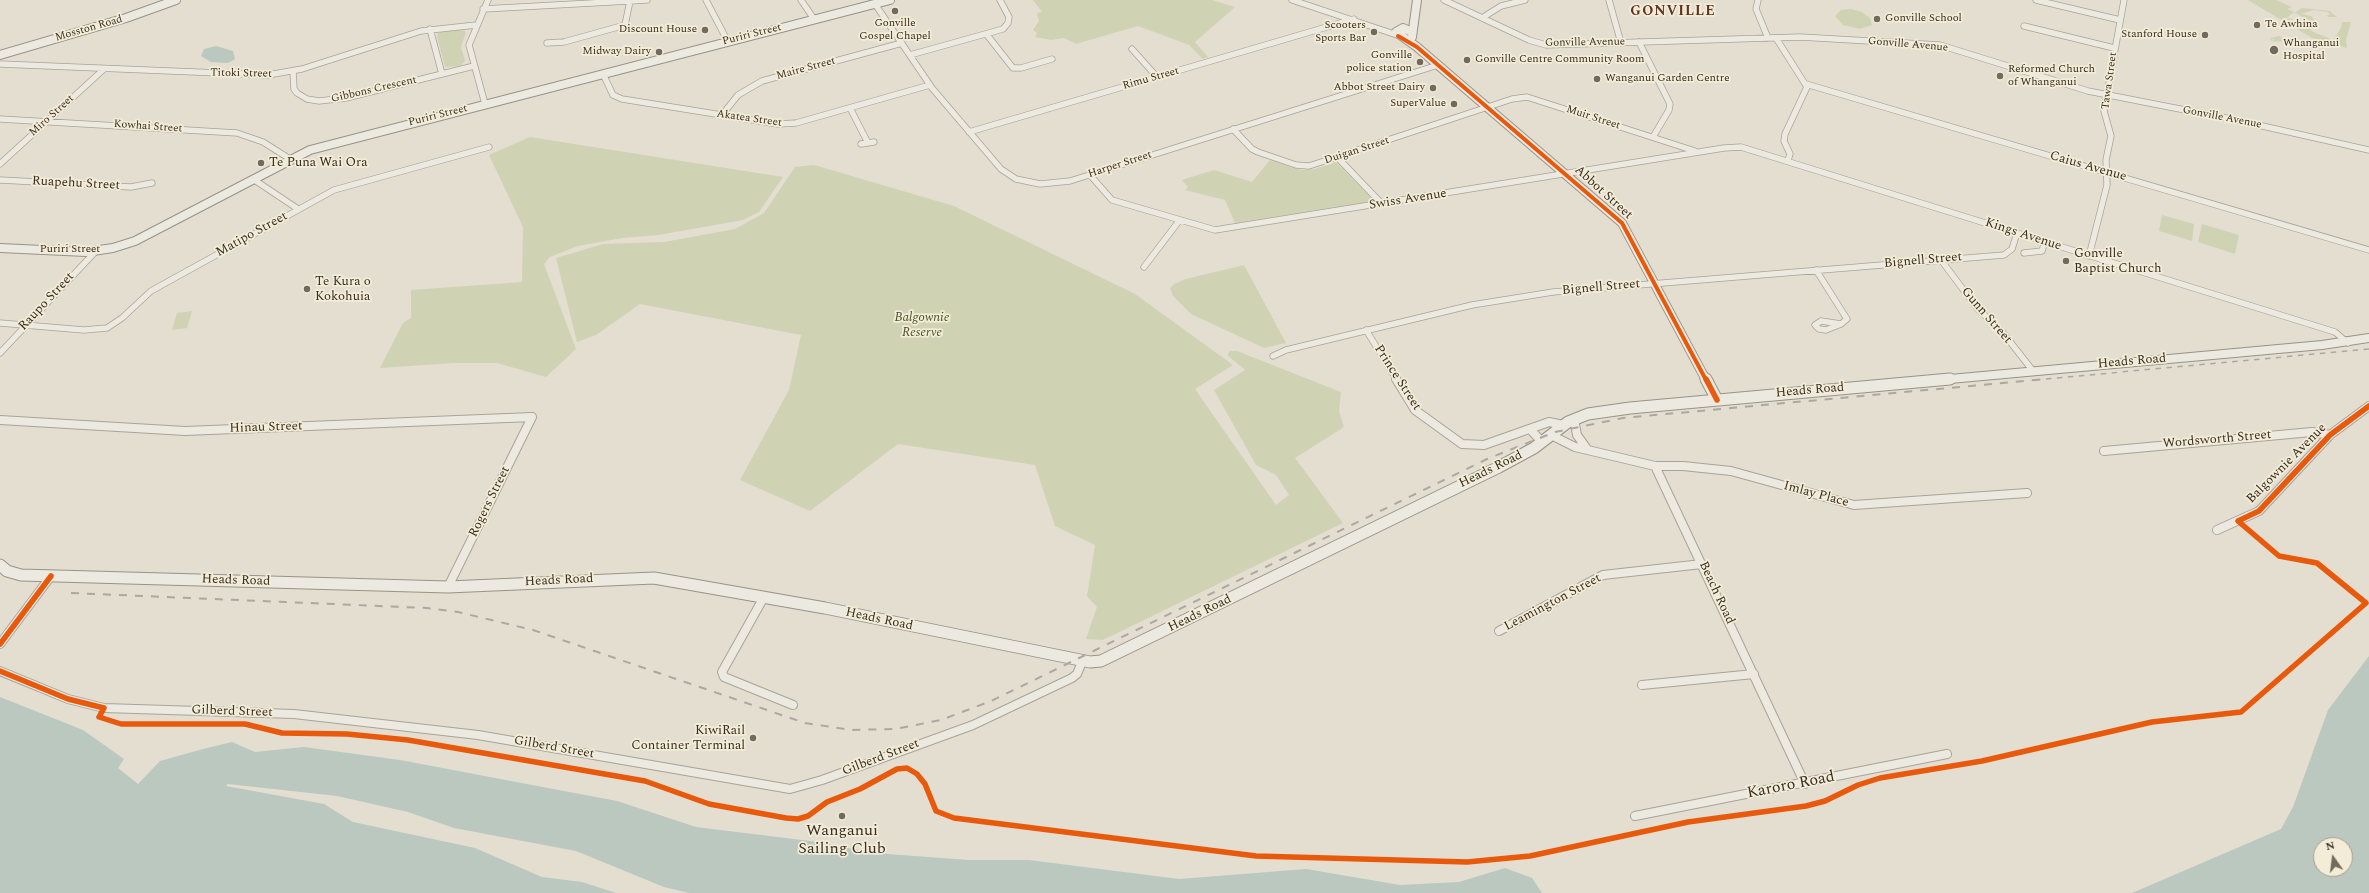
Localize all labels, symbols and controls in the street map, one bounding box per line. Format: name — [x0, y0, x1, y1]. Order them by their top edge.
district label: GONVILLE — [1630, 4, 1716, 20]
marker: Gonville Gospel Chapel — [890, 6, 900, 16]
place label: Gonville School — [1885, 12, 1962, 26]
street label: Mosston Road — [54, 13, 124, 45]
marker: Gonville School — [1872, 14, 1882, 24]
place label: Gonville Gospel Chapel — [859, 17, 931, 43]
place label: Te Awhina — [2265, 18, 2318, 32]
place label: Scooters Sports Bar — [1315, 19, 1366, 45]
marker: Te Awhina — [2252, 20, 2262, 30]
street label: Puriri Street — [721, 21, 783, 49]
place label: Discount House — [619, 23, 697, 37]
marker: Discount House — [700, 25, 710, 35]
marker: Scooters Sports Bar — [1369, 27, 1379, 37]
place label: Stanford House — [2121, 28, 2197, 42]
marker: Stanford House — [2200, 30, 2210, 40]
street label: Gonville Avenue — [1867, 35, 1949, 55]
street label: Gonville Avenue — [1545, 36, 1625, 50]
place label: Whanganui Hospital — [2283, 37, 2339, 63]
marker: Whanganui Hospital — [2268, 44, 2280, 56]
place label: Midway Dairy — [582, 45, 651, 59]
marker: Midway Dairy — [654, 47, 664, 57]
place label: Gonville police station — [1346, 49, 1412, 75]
street label: Tawa Street — [2099, 52, 2121, 110]
place label: Gonville Centre Community Room — [1475, 53, 1644, 67]
street label: Maire Street — [775, 55, 837, 83]
marker: Gonville Centre Community Room — [1462, 55, 1472, 65]
marker: Gonville police station — [1415, 57, 1425, 67]
place label: Reformed Church of Whanganui — [2008, 63, 2095, 89]
street label: Rimu Street — [1121, 65, 1181, 93]
street label: Titoki Street — [210, 67, 272, 81]
marker: Reformed Church of Whanganui — [1995, 71, 2005, 81]
place label: Wanganui Garden Centre — [1605, 72, 1730, 86]
street label: Gibbons Crescent — [330, 74, 418, 106]
marker: Wanganui Garden Centre — [1592, 74, 1602, 84]
place label: Abbot Street Dairy — [1333, 81, 1425, 95]
marker: Abbot Street Dairy — [1428, 83, 1438, 93]
street label: Miro Street — [27, 92, 77, 140]
place label: SuperValue — [1390, 97, 1446, 111]
marker: SuperValue — [1449, 99, 1459, 109]
street label: Puriri Street — [407, 102, 469, 130]
street label: Muir Street — [1564, 103, 1622, 133]
street label: Gonville Avenue — [2181, 104, 2263, 132]
street label: Akatea Street — [716, 108, 782, 130]
street label: Kowhai Street — [113, 118, 183, 136]
street label: Duigan Street — [1323, 134, 1391, 168]
street label: Harper Street — [1086, 148, 1154, 182]
street label: Caius Avenue — [2048, 149, 2128, 185]
place label: Te Puna Wai Ora — [269, 155, 368, 171]
marker: Te Puna Wai Ora — [256, 158, 266, 168]
street label: Abbot Street — [1571, 163, 1635, 223]
street label: Ruapehu Street — [32, 174, 120, 194]
street label: Swiss Avenue — [1368, 186, 1448, 214]
street label: Matipo Street — [214, 209, 290, 261]
street label: Kings Avenue — [1983, 215, 2063, 255]
street label: Puriri Street — [40, 243, 100, 257]
place label: Gonville Baptist Church — [2074, 246, 2162, 277]
street label: Bignell Street — [1883, 250, 1963, 272]
marker: Gonville Baptist Church — [2061, 256, 2071, 266]
street label: Raupo Street — [16, 270, 78, 334]
place label: Te Kura o Kokohuia — [315, 274, 371, 305]
street label: Bignell Street — [1561, 277, 1641, 299]
marker: Te Kura o Kokohuia — [302, 284, 312, 294]
street label: Gunn Street — [1957, 285, 2015, 347]
park label: Balgownie Reserve — [894, 310, 950, 341]
street label: Prince Street — [1370, 342, 1424, 414]
street label: Heads Road — [2097, 351, 2167, 373]
street label: Heads Road — [1775, 380, 1845, 402]
street label: Hinau Street — [229, 419, 303, 437]
street label: Balgownie Avenue — [2244, 421, 2330, 507]
street label: Wordsworth Street — [2162, 427, 2272, 453]
street label: Heads Road — [1457, 448, 1525, 492]
street label: Rogers Street — [466, 464, 514, 540]
street label: Imlay Place — [1782, 479, 1850, 511]
street label: Beach Road — [1695, 559, 1737, 627]
street label: Heads Road — [524, 571, 594, 591]
street label: Leamington Street — [1502, 571, 1604, 635]
street label: Heads Road — [201, 572, 271, 590]
street label: Heads Road — [1166, 592, 1234, 636]
street label: Heads Road — [844, 605, 914, 635]
street label: Gilberd Street — [191, 703, 273, 721]
place label: KiwiRail Container Terminal — [631, 723, 745, 754]
street label: Gilberd Street — [513, 733, 595, 763]
marker: KiwiRail Container Terminal — [748, 733, 758, 743]
street label: Gilberd Street — [840, 736, 922, 780]
street label: Karoro Road — [1745, 768, 1837, 804]
marker: Wanganui Sailing Club — [837, 811, 847, 821]
place label: Wanganui Sailing Club — [798, 822, 886, 860]
north arrow — [2313, 837, 2353, 877]
text: N — [2324, 837, 2337, 855]

